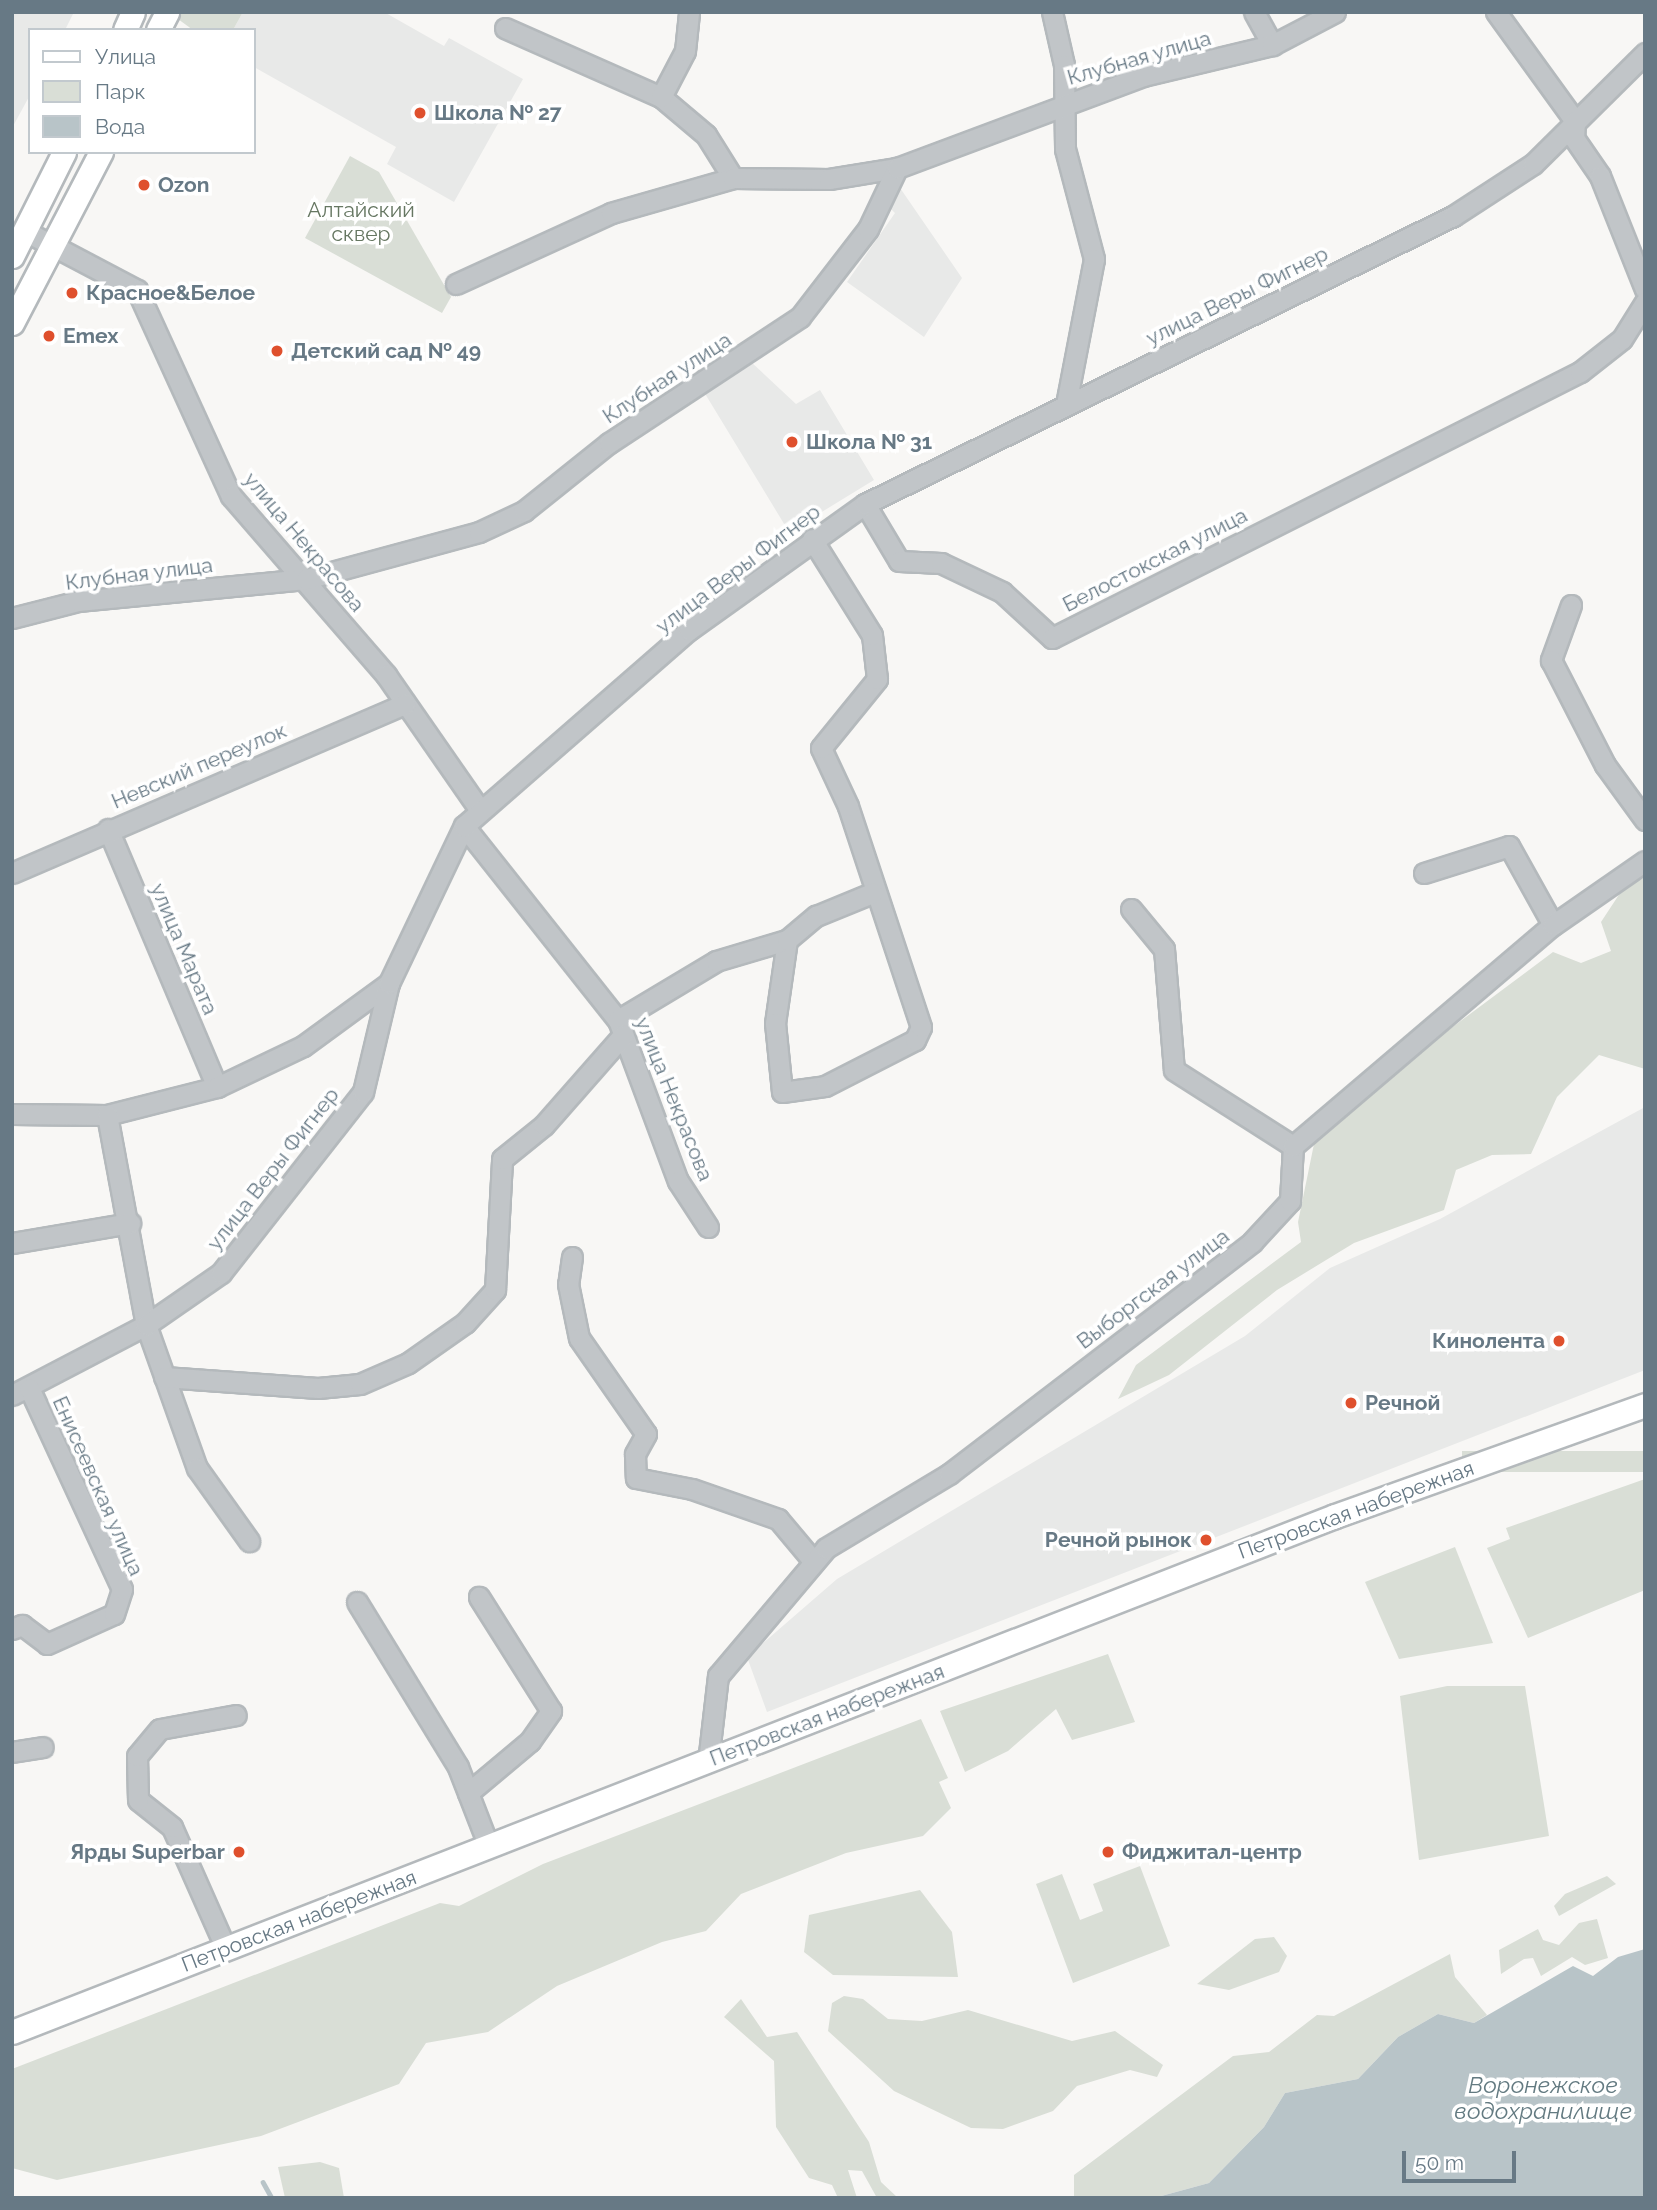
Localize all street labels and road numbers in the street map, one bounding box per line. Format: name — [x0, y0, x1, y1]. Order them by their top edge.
street label: Клубная улица — [1064, 25, 1214, 91]
street label: улица Веры Фигнер — [1142, 241, 1332, 351]
street label: Клубная улица — [598, 327, 736, 429]
street label: улица Некрасова — [238, 467, 370, 617]
street label: улица Веры Фигнер — [651, 499, 825, 639]
street label: Белостокская улица — [1058, 502, 1252, 618]
street label: Клубная улица — [64, 552, 214, 596]
street label: Невский переулок — [108, 718, 290, 814]
street label: улица Марата — [145, 880, 223, 1018]
street label: улица Некрасова — [630, 1013, 718, 1185]
street label: улица Веры Фигнер — [202, 1083, 344, 1255]
street label: Выборгская улица — [1072, 1223, 1234, 1355]
street label: Енисеевская улица — [47, 1392, 149, 1580]
street label: Петровская набережная — [1235, 1456, 1477, 1564]
street label: Петровская набережная — [706, 1659, 948, 1771]
street label: Петровская набережная — [178, 1865, 420, 1977]

